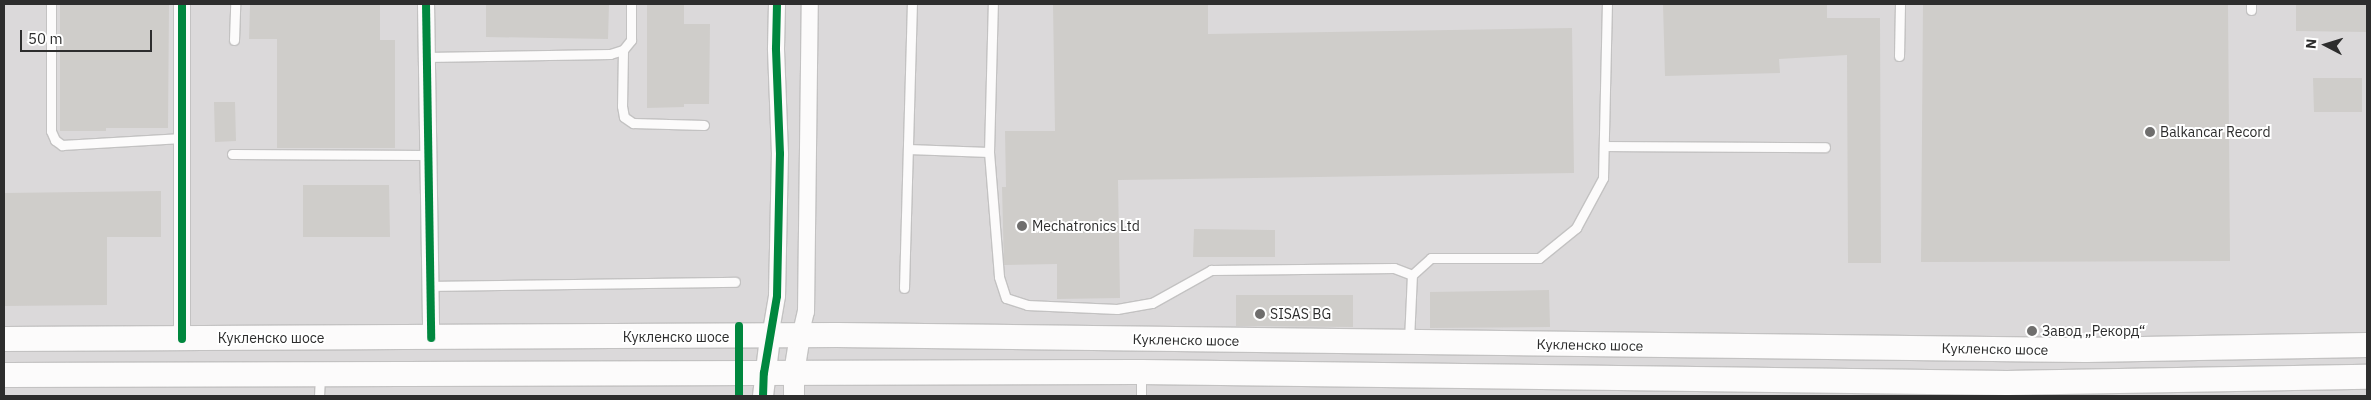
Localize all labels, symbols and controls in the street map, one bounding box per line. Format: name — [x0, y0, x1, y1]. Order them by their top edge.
scale bar — [22, 20, 155, 52]
north arrow — [2301, 20, 2351, 70]
text: 50 m — [28, 29, 63, 48]
text: N — [2302, 38, 2320, 50]
place label: Balkancar Record — [2160, 124, 2271, 140]
marker: Balkancar Record — [2144, 126, 2156, 138]
place label: Mechatronics Ltd — [1032, 218, 1140, 234]
marker: Mechatronics Ltd — [1016, 220, 1028, 232]
place label: SISAS BG — [1270, 306, 1331, 322]
marker: SISAS BG — [1254, 308, 1266, 320]
place label: Завод „Рекорд“ — [2042, 323, 2145, 339]
marker: Завод „Рекорд“ — [2026, 325, 2038, 337]
street label: Кукленско шосе — [623, 329, 729, 345]
street label: Кукленско шосе — [218, 330, 324, 346]
street label: Кукленско шосе — [1132, 331, 1240, 349]
street label: Кукленско шосе — [1536, 336, 1644, 354]
street label: Кукленско шосе — [1941, 340, 2049, 358]

